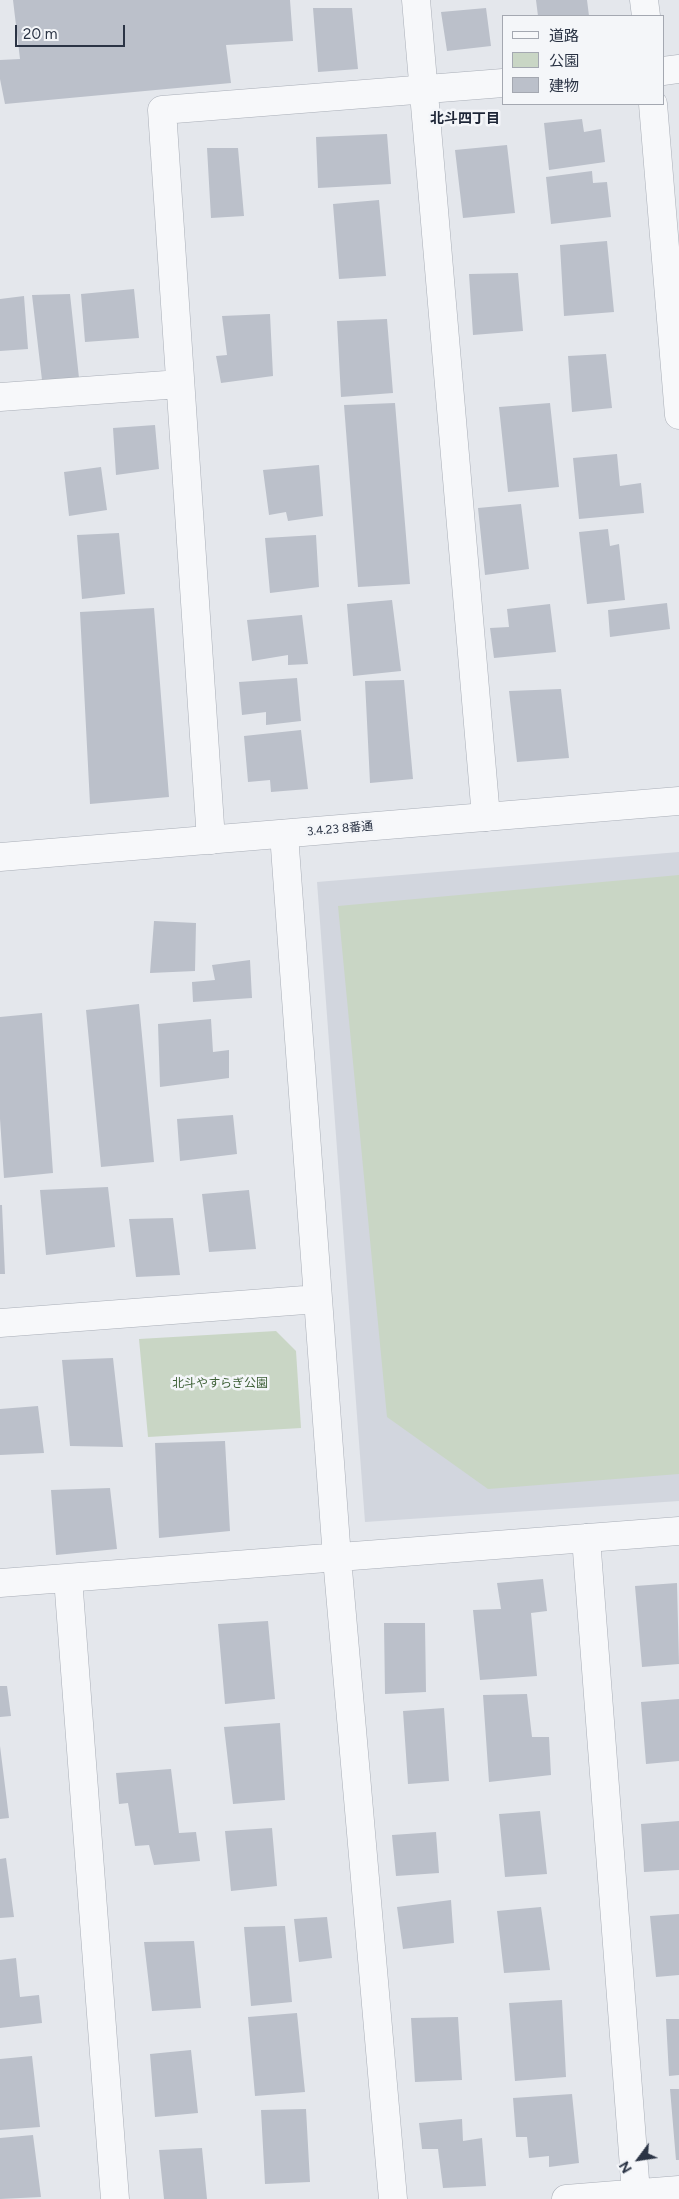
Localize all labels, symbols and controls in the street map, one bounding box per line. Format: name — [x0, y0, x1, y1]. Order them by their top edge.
scale bar — [18, 15, 128, 47]
legend — [502, 15, 664, 105]
text: 20 m — [23, 25, 57, 43]
text: 道路 — [549, 27, 579, 45]
text: 公園 — [549, 52, 579, 70]
text: 建物 — [549, 77, 579, 95]
district label: 北斗四丁目 — [430, 111, 500, 127]
street label: 3.4.23 8番通 — [306, 819, 374, 839]
park label: 北斗やすらぎ公園 — [172, 1376, 268, 1390]
north arrow — [614, 2134, 664, 2184]
text: N — [616, 2158, 636, 2176]

